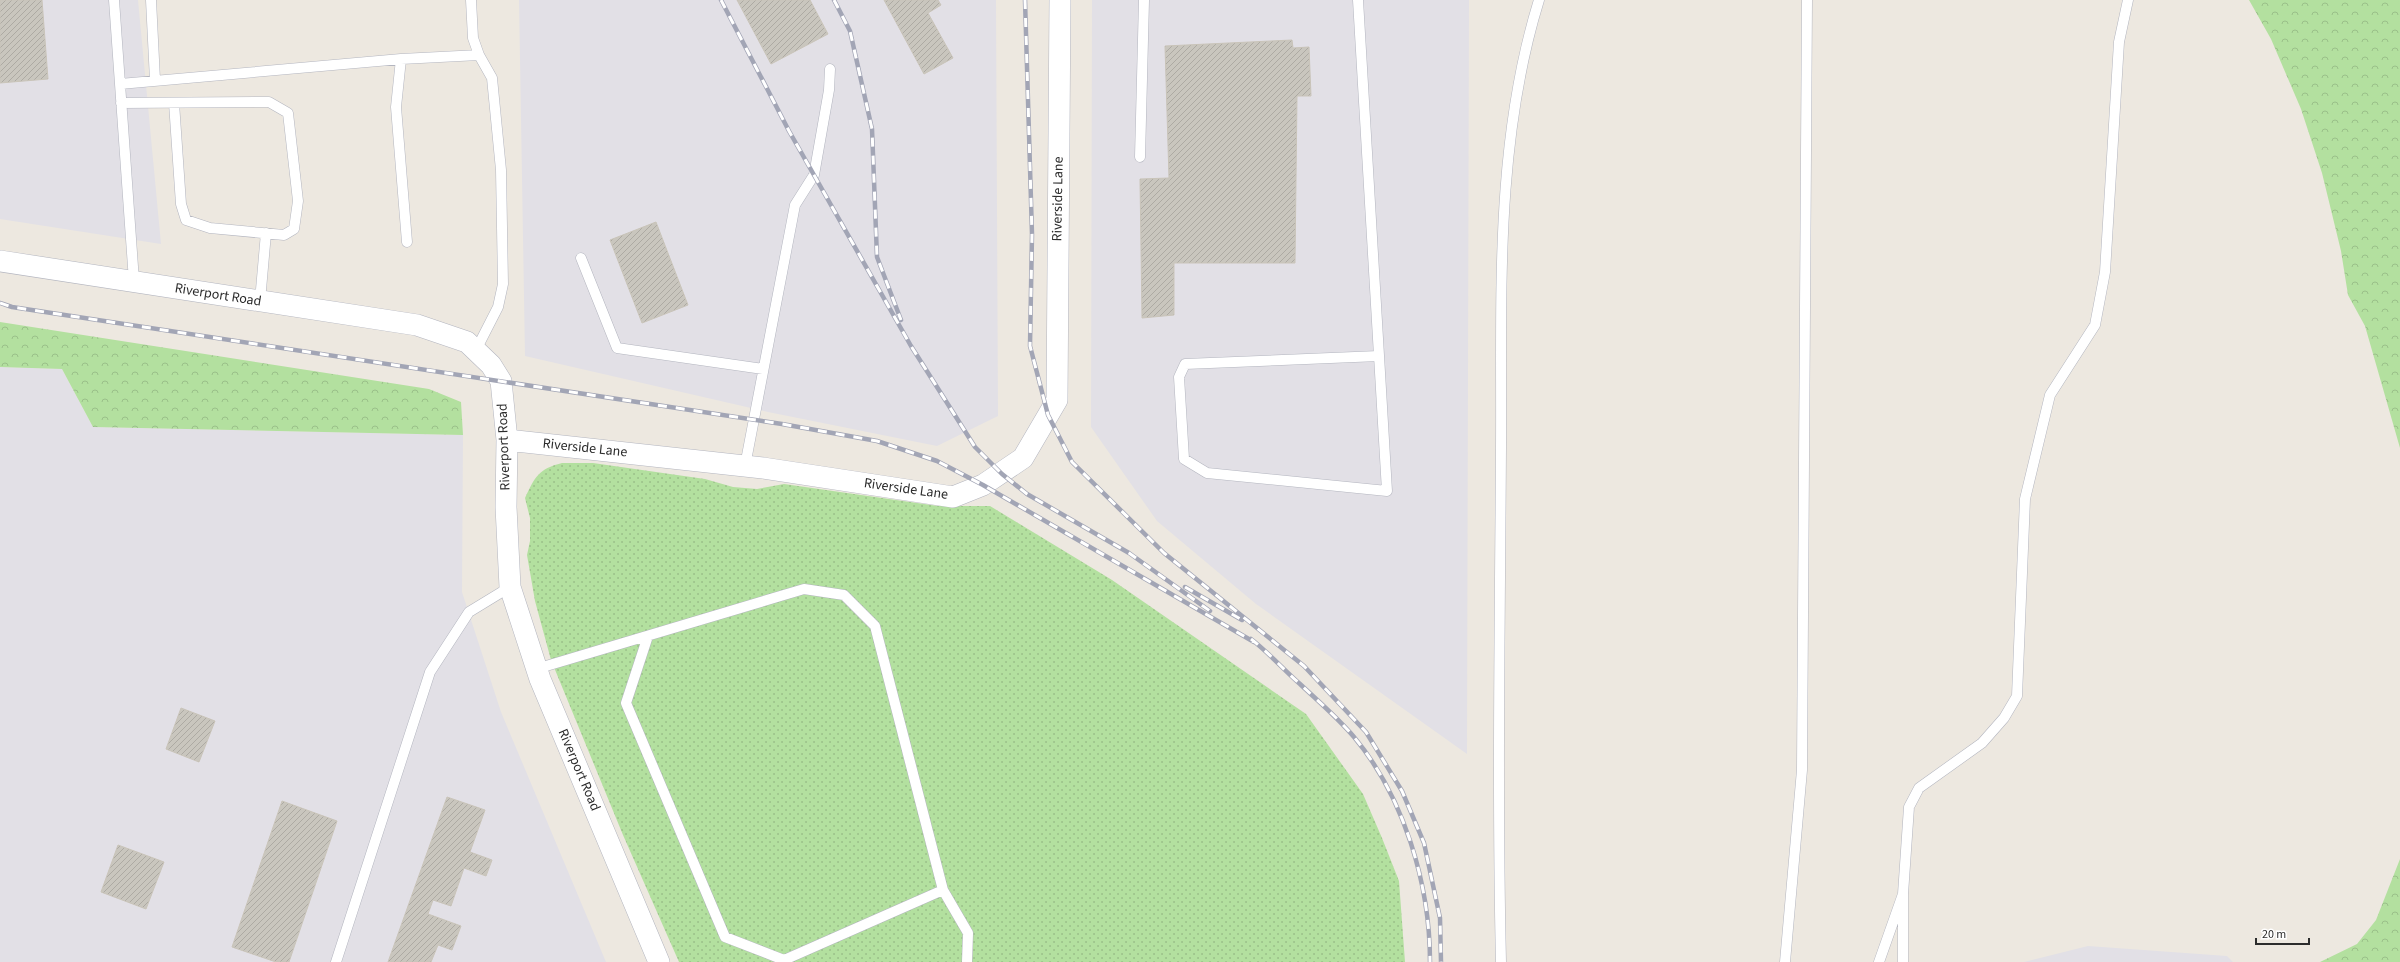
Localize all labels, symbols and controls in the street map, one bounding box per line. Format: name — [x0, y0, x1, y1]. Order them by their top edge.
street label: Riverside Lane — [1047, 156, 1069, 242]
street label: Riverport Road — [173, 278, 263, 312]
street label: Riverport Road — [492, 403, 516, 491]
street label: Riverside Lane — [542, 434, 628, 462]
street label: Riverside Lane — [863, 473, 949, 505]
street label: Riverport Road — [553, 726, 605, 814]
scale bar — [2256, 920, 2309, 946]
text: 20 m — [2262, 926, 2286, 943]

